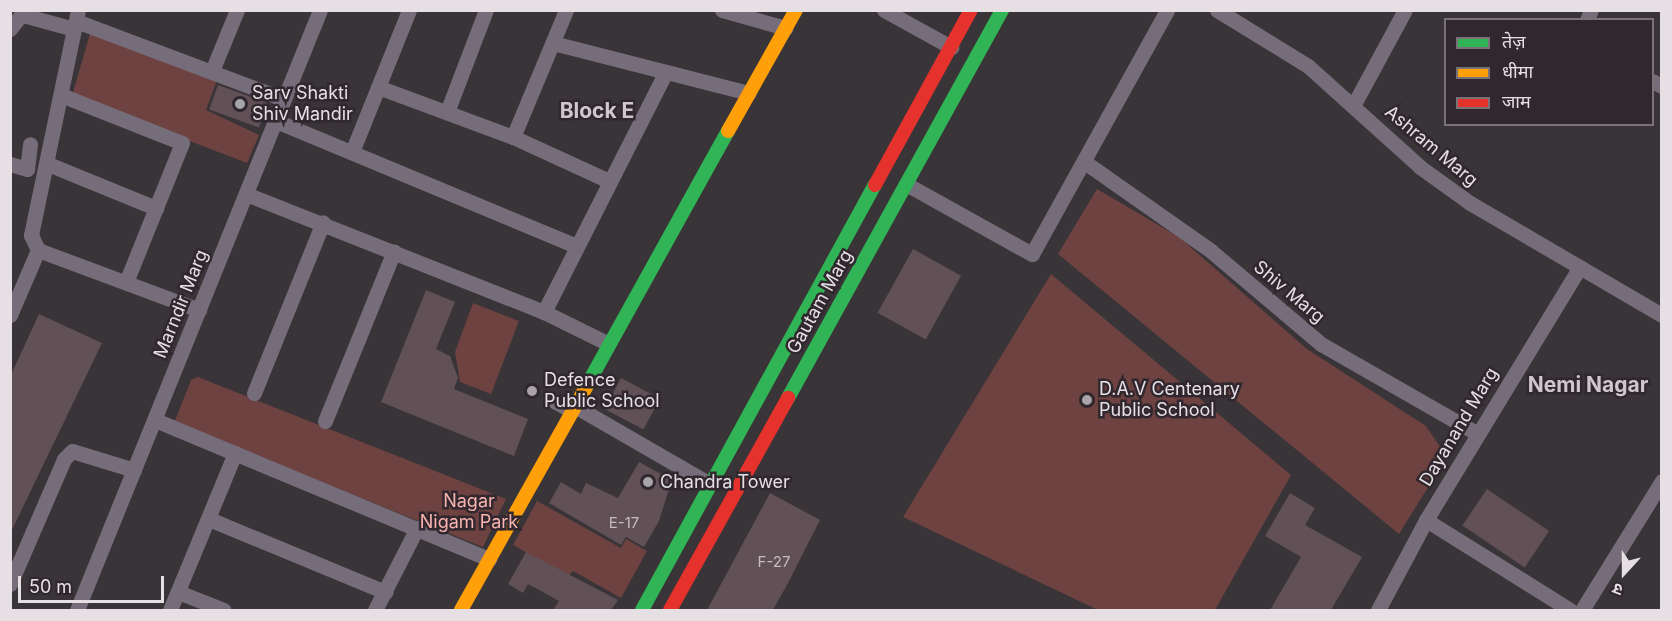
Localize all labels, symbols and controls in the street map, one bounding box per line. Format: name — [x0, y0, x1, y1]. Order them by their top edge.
legend — [1444, 18, 1654, 126]
text: तेज़ — [1502, 31, 1526, 52]
text: धीमा — [1502, 61, 1533, 82]
place label: Sarv Shakti Shiv Mandir — [252, 83, 353, 125]
text: जाम — [1502, 91, 1531, 112]
marker: Sarv Shakti Shiv Mandir — [233, 97, 247, 111]
district label: Block E — [560, 98, 634, 124]
street label: Ashram Marg — [1380, 101, 1482, 191]
street label: Gautam Marg — [783, 246, 857, 358]
street label: Marndir Marg — [149, 247, 213, 361]
street label: Shiv Marg — [1249, 256, 1329, 328]
street label: Dayanand Marg — [1415, 364, 1503, 490]
place label: Defence Public School — [544, 370, 660, 412]
district label: Nemi Nagar — [1528, 372, 1648, 398]
place label: D.A.V Centenary Public School — [1099, 379, 1240, 422]
marker: Defence Public School — [525, 384, 539, 398]
marker: D.A.V Centenary Public School — [1080, 393, 1094, 407]
place label: Chandra Tower — [660, 471, 790, 493]
marker: Chandra Tower — [641, 475, 655, 489]
park label: Nagar Nigam Park — [420, 491, 518, 534]
house number: E-17 — [609, 514, 639, 532]
north arrow — [1594, 543, 1654, 603]
house number: F-27 — [758, 553, 790, 571]
scale bar — [21, 564, 166, 602]
text: 50 m — [29, 576, 72, 597]
text: उ — [1610, 579, 1626, 601]

